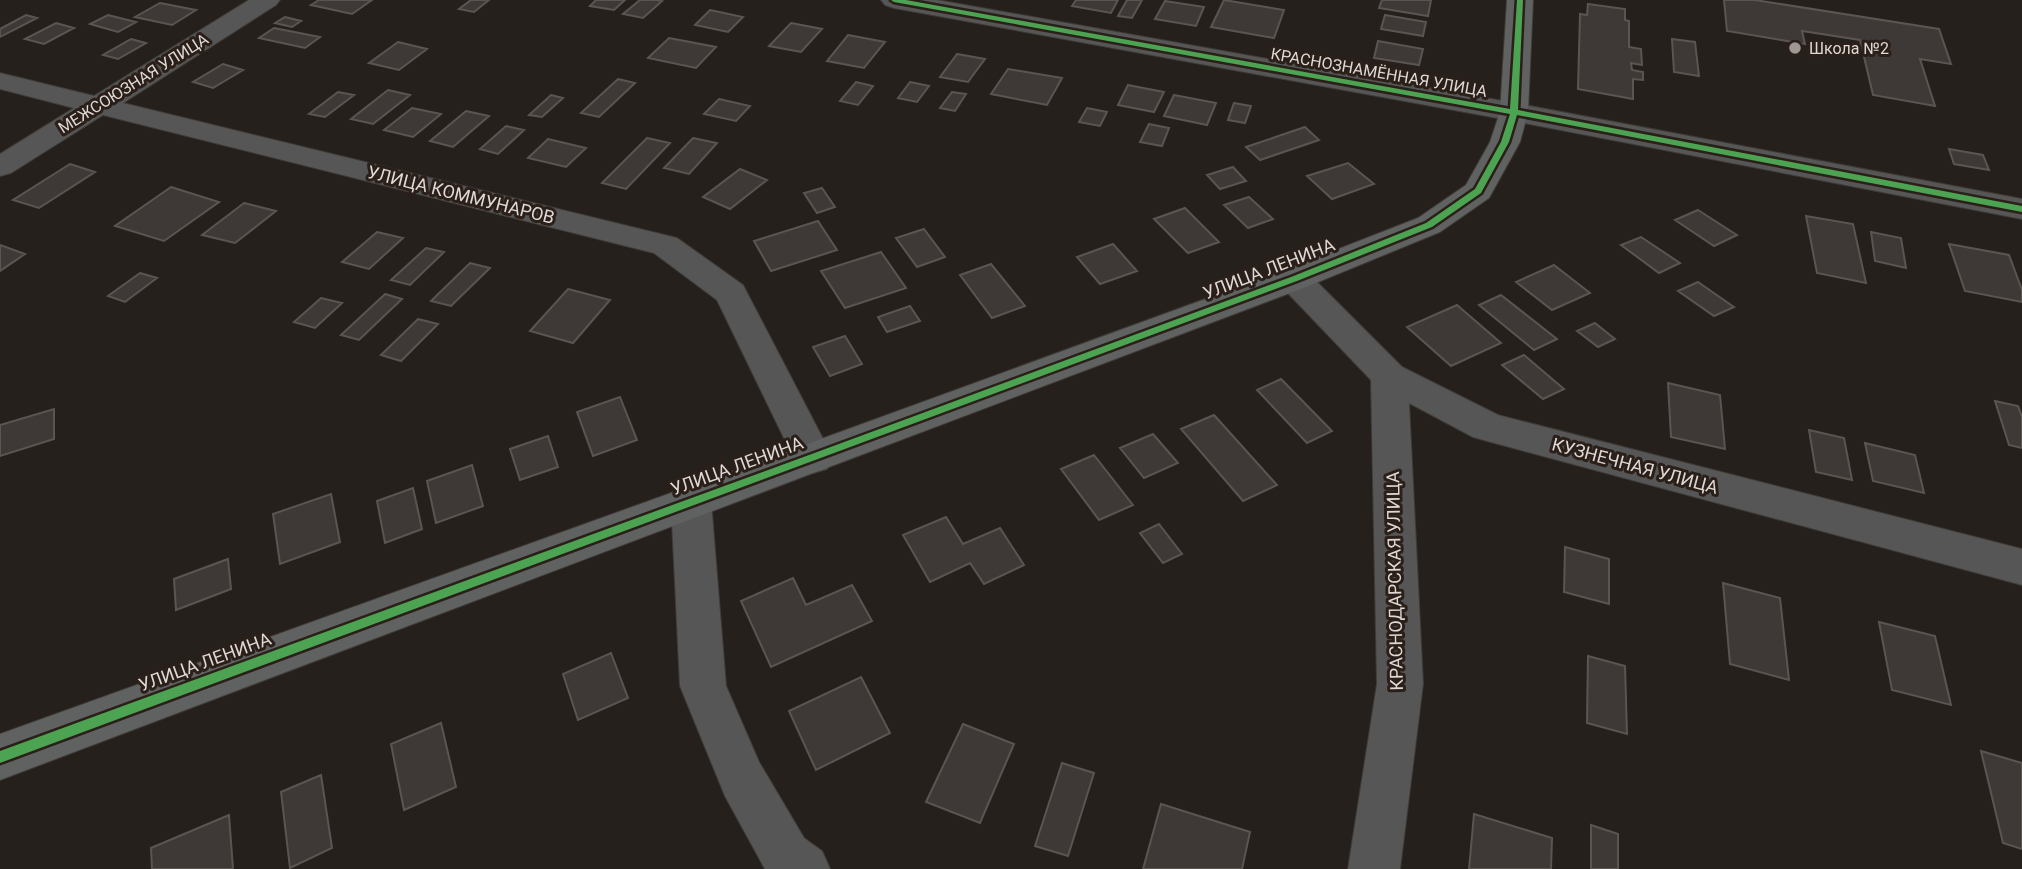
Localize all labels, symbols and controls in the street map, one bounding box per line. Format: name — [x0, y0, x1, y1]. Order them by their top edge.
street label: МЕЖСОЮЗНАЯ УЛИЦА — [55, 29, 212, 137]
place label: Школа №2 — [1809, 39, 1889, 58]
marker: Школа №2 — [1787, 40, 1803, 56]
street label: КРАСНОЗНАМЁННАЯ УЛИЦА — [1269, 44, 1489, 101]
street label: УЛИЦА КОММУНАРОВ — [365, 161, 557, 228]
street label: УЛИЦА ЛЕНИНА — [1200, 234, 1338, 303]
street label: УЛИЦА ЛЕНИНА — [668, 432, 806, 499]
street label: КУЗНЕЧНАЯ УЛИЦА — [1550, 433, 1721, 498]
street label: КРАСНОДАРСКАЯ УЛИЦА — [1382, 471, 1407, 691]
street label: УЛИЦА ЛЕНИНА — [136, 628, 274, 695]

